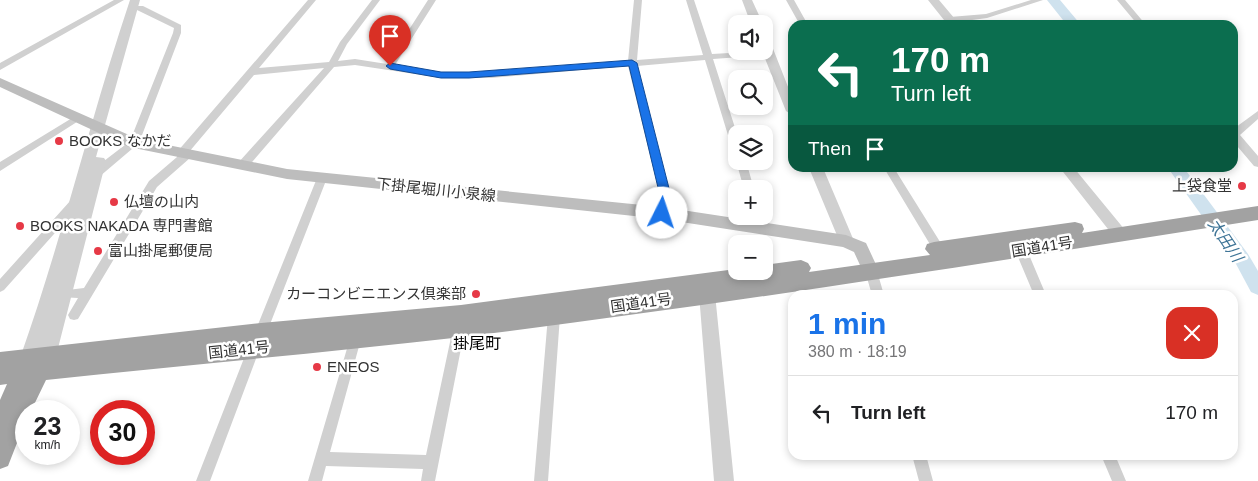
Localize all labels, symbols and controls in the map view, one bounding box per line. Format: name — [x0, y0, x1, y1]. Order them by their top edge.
pin — [369, 15, 411, 66]
map controls — [728, 15, 773, 280]
button: sound — [728, 15, 773, 60]
icon: arrive — [376, 22, 404, 50]
icon: left — [808, 40, 873, 105]
text: 170 m — [891, 40, 990, 79]
button: search — [728, 70, 773, 115]
text: Turn left — [891, 81, 971, 106]
button: layers — [728, 125, 773, 170]
place label: BOOKS なかだ — [69, 132, 172, 149]
marker: BOOKS なかだ — [53, 135, 65, 147]
icon: arrive — [861, 135, 889, 163]
text: Then — [808, 138, 851, 159]
street label: 下掛尾堀川小泉線 — [375, 175, 497, 204]
place label: 上袋食堂 — [1172, 177, 1232, 194]
button: + — [728, 180, 773, 225]
marker: 上袋食堂 — [1236, 180, 1248, 192]
position arrow — [635, 186, 687, 238]
place label: 仏壇の山内 — [124, 193, 199, 210]
marker: 仏壇の山内 — [108, 196, 120, 208]
water label: 太田川 — [1205, 216, 1247, 267]
place label: BOOKS NAKADA 専門書館 — [30, 217, 213, 234]
marker: BOOKS NAKADA 専門書館 — [14, 220, 26, 232]
street label: 国道41号 — [1010, 233, 1074, 260]
button: − — [728, 235, 773, 280]
place label: 富山掛尾郵便局 — [108, 242, 213, 259]
marker: 富山掛尾郵便局 — [92, 245, 104, 257]
place label: カーコンビニエンス倶楽部 — [286, 285, 466, 302]
marker: カーコンビニエンス倶楽部 — [470, 288, 482, 300]
street label: 国道41号 — [609, 290, 673, 315]
text: 1 min — [808, 307, 886, 340]
button: close — [1166, 307, 1218, 359]
district label: 掛尾町 — [453, 335, 501, 352]
street label: 国道41号 — [207, 338, 271, 361]
text: 380 m · 18:19 — [808, 343, 907, 360]
place label: ENEOS — [327, 358, 380, 375]
marker: ENEOS — [311, 361, 323, 373]
icon: left — [808, 399, 836, 427]
speed limit sign: 30 — [90, 400, 155, 465]
text: Turn left — [851, 402, 926, 423]
text: 170 m — [1165, 402, 1218, 423]
text: 23 — [34, 412, 61, 440]
text: km/h — [34, 438, 61, 452]

